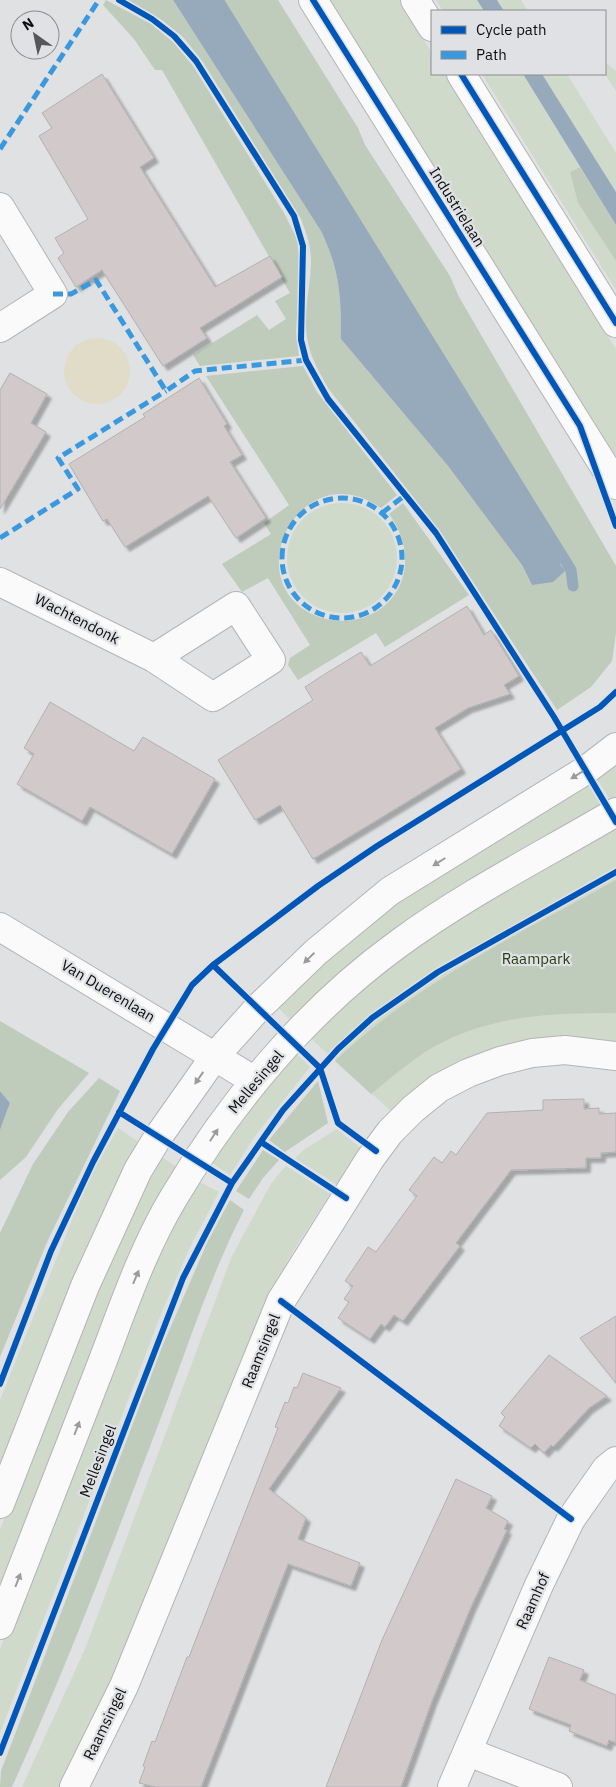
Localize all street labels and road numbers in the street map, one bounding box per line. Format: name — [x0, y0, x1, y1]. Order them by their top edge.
street label: Industrielaan — [425, 163, 489, 250]
street label: Wachtendonk — [32, 589, 123, 648]
street label: Van Duerenlaan — [58, 955, 159, 1026]
street label: Mellesingel — [224, 1046, 287, 1117]
street label: Raamsingel — [237, 1311, 284, 1391]
street label: Mellesingel — [75, 1422, 120, 1500]
street label: Raamhof — [512, 1569, 554, 1632]
street label: Raamsingel — [79, 1684, 130, 1763]

